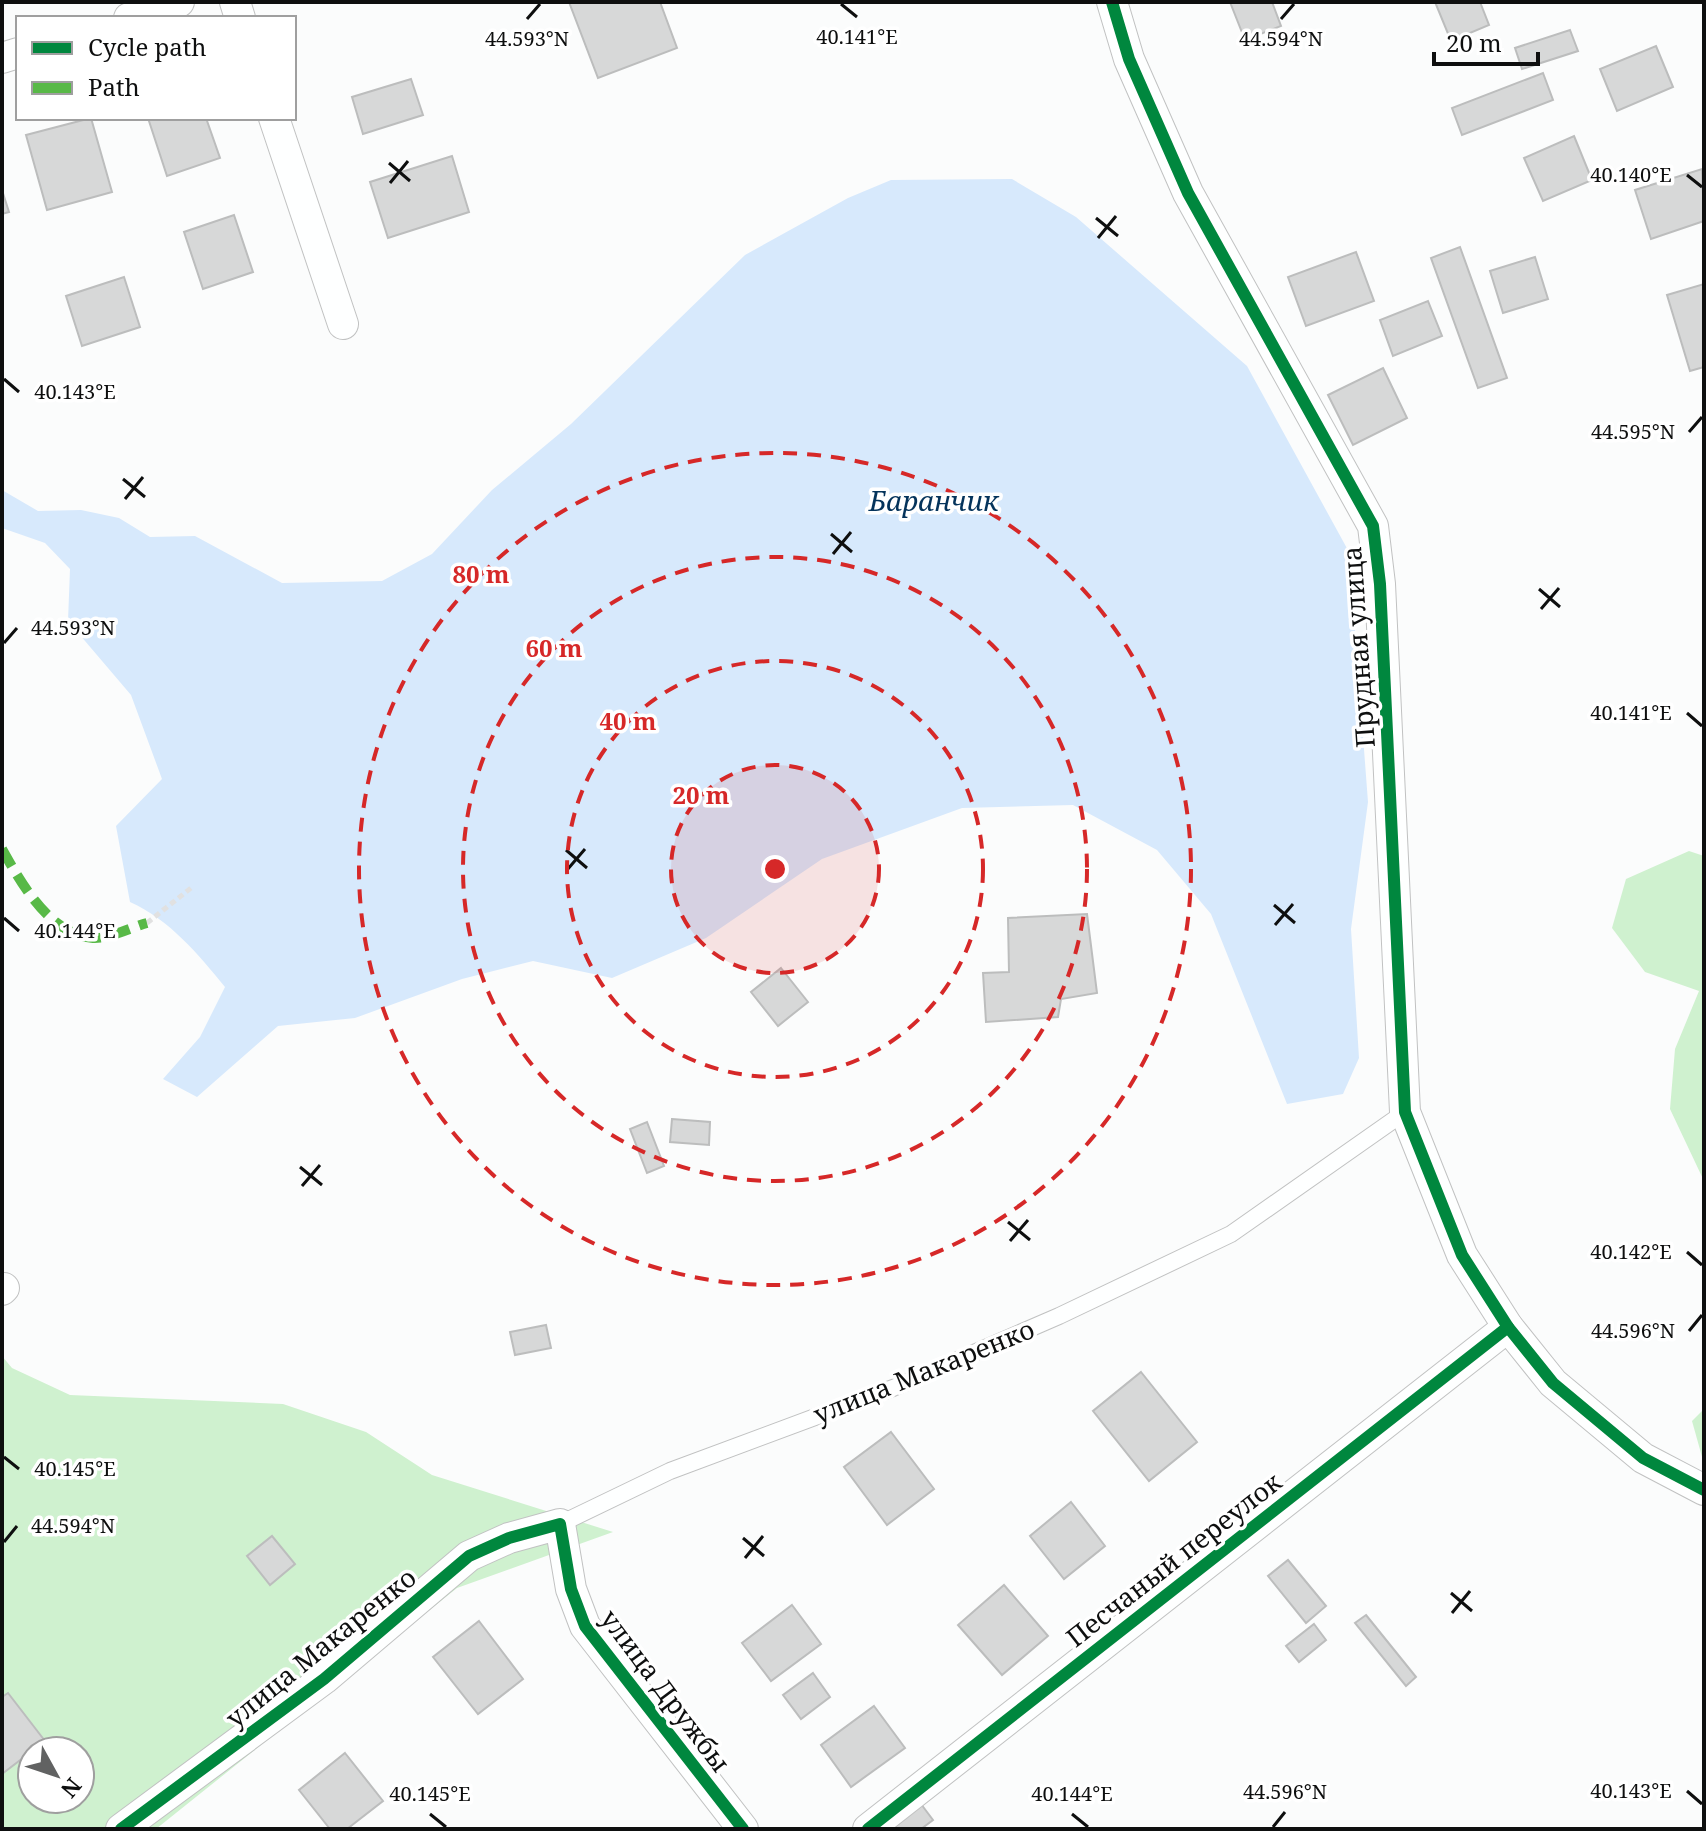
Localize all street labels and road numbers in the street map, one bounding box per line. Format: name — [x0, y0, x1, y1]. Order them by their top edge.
street label: Прудная улица — [1333, 545, 1383, 749]
street label: улица Макаренко — [808, 1310, 1039, 1432]
street label: Песчаный переулок — [1058, 1463, 1289, 1655]
street label: улица Макаренко — [218, 1559, 423, 1735]
street label: улица Дружбы — [593, 1602, 739, 1779]

